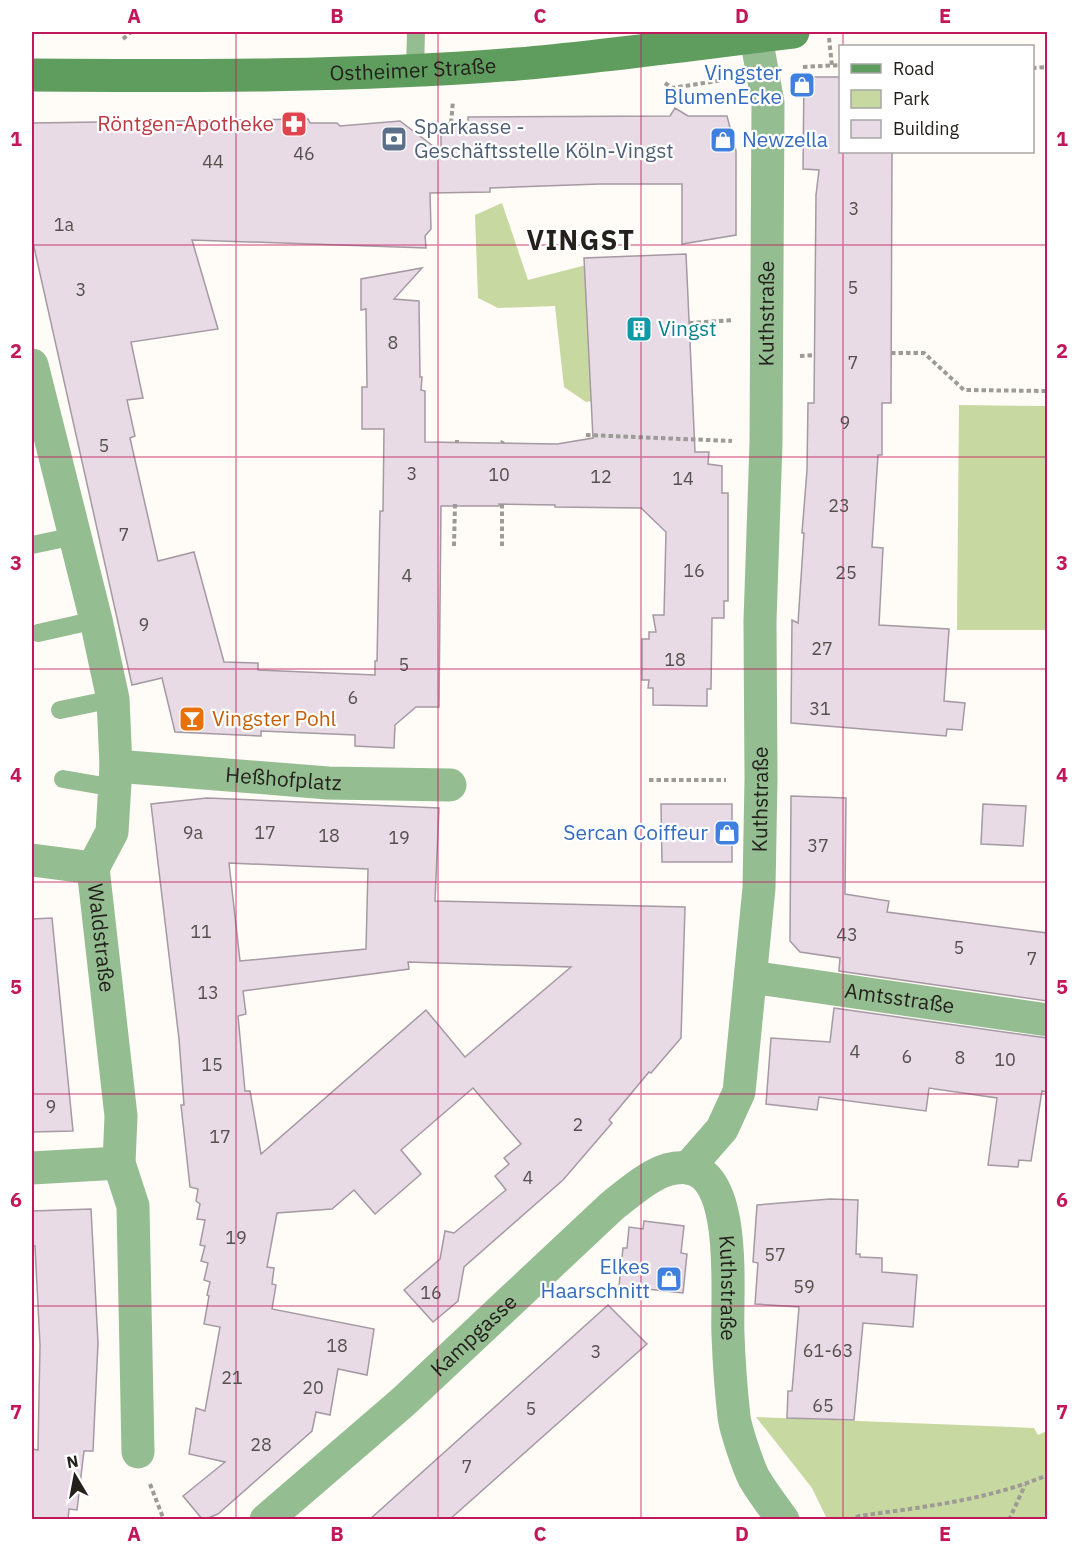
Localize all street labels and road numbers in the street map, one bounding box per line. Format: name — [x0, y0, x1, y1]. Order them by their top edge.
street label: Ostheimer Straße — [329, 51, 497, 87]
street label: Kuthstraße — [751, 261, 780, 366]
street label: Kuthstraße — [745, 747, 774, 853]
street label: Heßhofplatz — [224, 760, 342, 796]
street label: Waldstraße — [82, 882, 122, 994]
street label: Amtsstraße — [843, 976, 956, 1019]
street label: Kuthstraße — [713, 1234, 743, 1341]
street label: Kampgasse — [424, 1287, 522, 1382]

